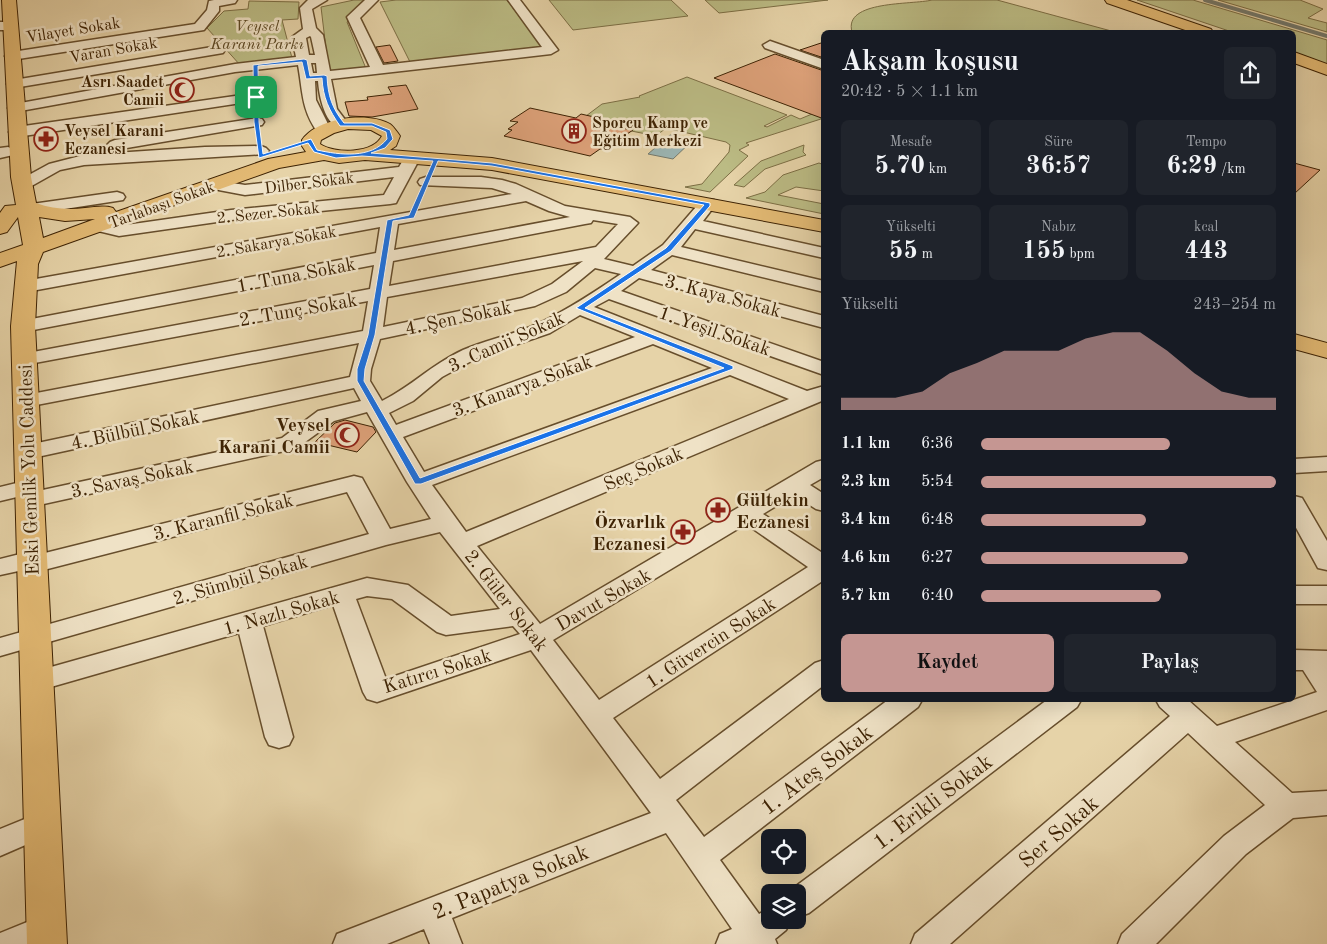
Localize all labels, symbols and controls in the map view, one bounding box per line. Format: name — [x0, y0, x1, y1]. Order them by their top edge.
street label: Vilayet Sokak — [25, 16, 122, 46]
park label: Veysel Karani Parkı — [209, 19, 304, 53]
street label: Varan Sokak — [68, 35, 159, 67]
button: share — [1224, 47, 1276, 99]
text: Akşam koşusu — [841, 49, 1019, 77]
place label: Asrı Saadet Camii — [81, 75, 164, 109]
pin — [235, 76, 277, 118]
mosque icon: Asrı Saadet Camii — [169, 77, 195, 103]
icon: arrive — [242, 83, 270, 111]
text: 20:42 · 5 × 1.1 km — [841, 84, 978, 100]
place label: Sporcu Kamp ve Eğitim Merkezi — [592, 116, 708, 150]
building icon: Sporcu Kamp ve Eğitim Merkezi — [561, 118, 587, 144]
place label: Veysel Karani Eczanesi — [64, 124, 164, 158]
pharmacy icon: Veysel Karani Eczanesi — [33, 126, 59, 152]
text: Mesafe — [890, 135, 932, 149]
text: Süre — [1044, 135, 1073, 149]
text: Tempo — [1186, 135, 1227, 149]
text: 5.70 — [874, 154, 925, 179]
text: 36:57 — [1026, 154, 1091, 179]
text: 6:29 — [1167, 154, 1217, 179]
text: km — [925, 162, 947, 176]
text: /km — [1217, 162, 1246, 176]
street label: Dilber Sokak — [264, 171, 355, 197]
street label: Tarlabaşı Sokak — [107, 179, 217, 232]
street label: 2. Sezer Sokak — [216, 201, 320, 227]
text: Yükselti — [886, 220, 936, 234]
text: Nabız — [1041, 220, 1076, 234]
text: kcal — [1194, 220, 1218, 234]
street label: 2. Sakarya Sokak — [215, 225, 338, 261]
text: 55 — [889, 239, 918, 264]
text: 155 — [1022, 239, 1066, 264]
text: 443 — [1184, 239, 1228, 264]
text: m — [918, 247, 933, 261]
text: bpm — [1066, 247, 1095, 261]
street label: 1. Tuna Sokak — [235, 256, 358, 297]
street label: 3. Kaya Sokak — [662, 273, 783, 322]
street label: 2. Tunç Sokak — [238, 292, 359, 331]
text: Yükselti — [841, 297, 898, 313]
text: 243–254 m — [1193, 297, 1276, 313]
street label: 4. Şen Sokak — [404, 299, 513, 340]
street label: 1. Yeşil Sokak — [656, 304, 773, 360]
street label: 3. Camii Sokak — [446, 309, 568, 377]
street label: 3. Kanarya Sokak — [450, 353, 595, 421]
street label: Eski Gemlik Yolu Caddesi — [17, 364, 44, 576]
street label: 4. Bülbül Sokak — [70, 409, 202, 454]
place label: Veysel Karani Camii — [218, 417, 330, 458]
mosque icon: Veysel Karani Camii — [334, 422, 360, 448]
text: 1.1 km — [841, 436, 890, 452]
text: 6:36 — [921, 436, 953, 452]
street label: Seç Sokak — [601, 445, 687, 496]
street label: 3. Savaş Sokak — [69, 458, 196, 503]
text: 2.3 km — [841, 474, 890, 490]
text: 5:54 — [921, 474, 953, 490]
street label: 3. Karanfil Sokak — [152, 492, 296, 545]
place label: Gültekin Eczanesi — [736, 492, 810, 533]
pharmacy icon: Gültekin Eczanesi — [705, 497, 731, 523]
place label: Özvarlık Eczanesi — [592, 510, 666, 555]
text: 3.4 km — [841, 512, 890, 528]
text: 6:48 — [921, 512, 953, 528]
pharmacy icon: Özvarlık Eczanesi — [670, 519, 696, 545]
street label: 2. Güler Sokak — [460, 547, 550, 656]
text: 4.6 km — [841, 550, 890, 566]
text: 6:27 — [921, 550, 953, 566]
street label: 2. Sümbül Sokak — [171, 553, 310, 610]
street label: Davut Sokak — [554, 566, 655, 636]
text: 5.7 km — [841, 588, 890, 604]
text: 6:40 — [921, 588, 953, 604]
street label: 1. Nazlı Sokak — [221, 589, 342, 640]
street label: 1. Güvercin Sokak — [643, 595, 780, 693]
button: Kaydet — [841, 634, 1054, 692]
button: Paylaş — [1064, 634, 1276, 692]
street label: Katırcı Sokak — [381, 647, 494, 698]
street label: 1. Ateş Sokak — [757, 722, 877, 820]
street label: 1. Erikli Sokak — [869, 751, 997, 854]
street label: Ser Sokak — [1015, 792, 1103, 873]
map controls — [761, 829, 806, 929]
button: locate — [761, 829, 806, 874]
street label: 2. Papatya Sokak — [430, 842, 592, 924]
button: layers — [761, 884, 806, 929]

